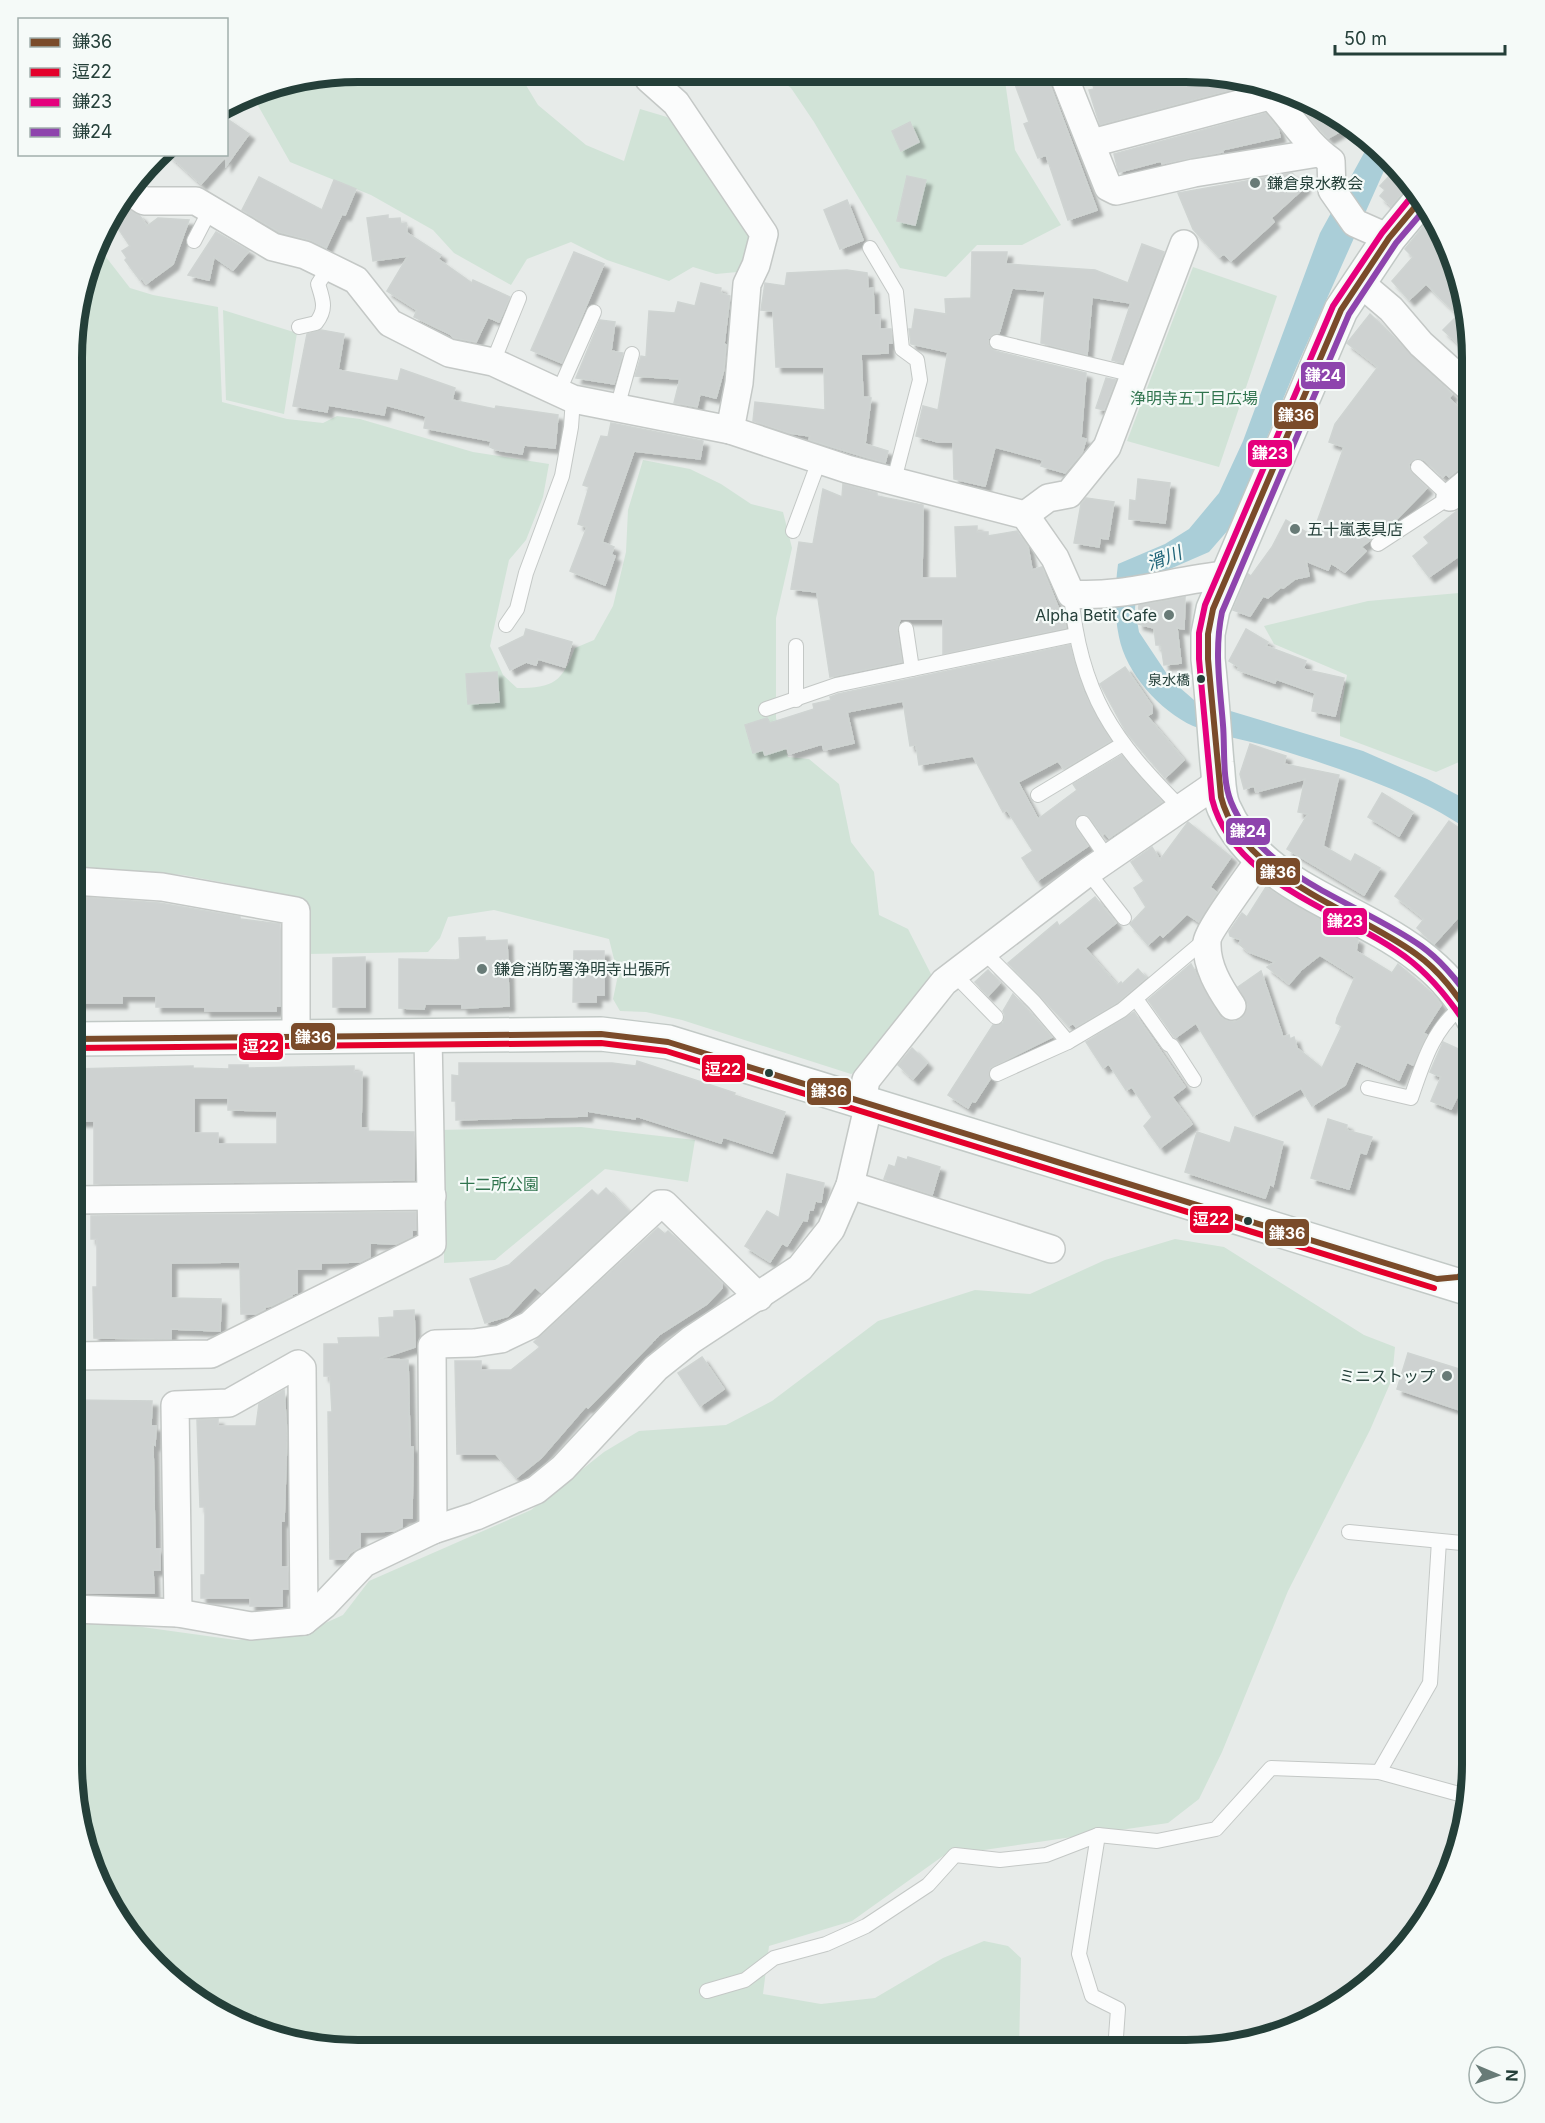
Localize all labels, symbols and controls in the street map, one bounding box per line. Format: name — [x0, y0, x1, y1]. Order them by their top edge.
legend — [18, 18, 228, 156]
scale bar — [1335, 18, 1504, 56]
text: 50 m — [1344, 28, 1387, 49]
text: 鎌36 — [72, 31, 112, 52]
text: 逗22 — [72, 61, 112, 82]
text: 鎌23 — [72, 91, 112, 112]
text: 鎌24 — [72, 121, 112, 142]
place label: 鎌倉泉水教会 — [1267, 173, 1363, 193]
marker: 鎌倉泉水教会 — [1248, 176, 1262, 190]
line badge: 鎌24 — [1300, 361, 1346, 390]
text: 鎌24 — [1305, 365, 1342, 385]
park label: 浄明寺五丁目広場 — [1130, 388, 1258, 408]
line badge: 鎌36 — [1273, 401, 1319, 430]
text: 鎌36 — [1278, 405, 1314, 425]
line badge: 鎌23 — [1247, 439, 1293, 468]
text: 鎌23 — [1252, 443, 1288, 463]
place label: 五十嵐表具店 — [1307, 519, 1403, 539]
marker: 五十嵐表具店 — [1288, 522, 1302, 536]
water label: 滑川 — [1143, 541, 1186, 574]
place label: Alpha Betit Cafe — [1035, 605, 1157, 625]
marker: Alpha Betit Cafe — [1162, 608, 1176, 622]
place label: 泉水橋 — [1148, 671, 1190, 688]
marker: 泉水橋 — [1195, 673, 1207, 685]
line badge: 鎌24 — [1225, 817, 1271, 846]
text: 鎌24 — [1230, 821, 1267, 841]
line badge: 鎌36 — [1255, 857, 1301, 886]
text: 鎌36 — [1260, 862, 1296, 882]
line badge: 鎌23 — [1322, 907, 1368, 936]
text: 鎌23 — [1327, 911, 1363, 931]
place label: 鎌倉消防署浄明寺出張所 — [494, 959, 670, 979]
marker: 鎌倉消防署浄明寺出張所 — [475, 962, 489, 976]
line badge: 鎌36 — [290, 1022, 336, 1051]
text: 鎌36 — [295, 1027, 331, 1047]
line badge: 逗22 — [238, 1032, 284, 1061]
text: 逗22 — [243, 1036, 279, 1056]
line badge: 逗22 — [701, 1054, 746, 1083]
text: 逗22 — [705, 1059, 741, 1079]
unlabelled marker — [763, 1067, 775, 1079]
line badge: 鎌36 — [806, 1077, 852, 1106]
text: 鎌36 — [811, 1081, 847, 1101]
park label: 十二所公園 — [459, 1174, 539, 1194]
line badge: 逗22 — [1189, 1205, 1234, 1234]
text: 逗22 — [1193, 1209, 1229, 1229]
unlabelled marker — [1242, 1215, 1254, 1227]
line badge: 鎌36 — [1264, 1218, 1310, 1247]
text: 鎌36 — [1269, 1223, 1305, 1243]
place label: ミニストップ — [1339, 1366, 1435, 1386]
marker: ミニストップ — [1440, 1369, 1454, 1383]
north arrow — [1467, 2045, 1527, 2105]
text: N — [1502, 2069, 1522, 2082]

